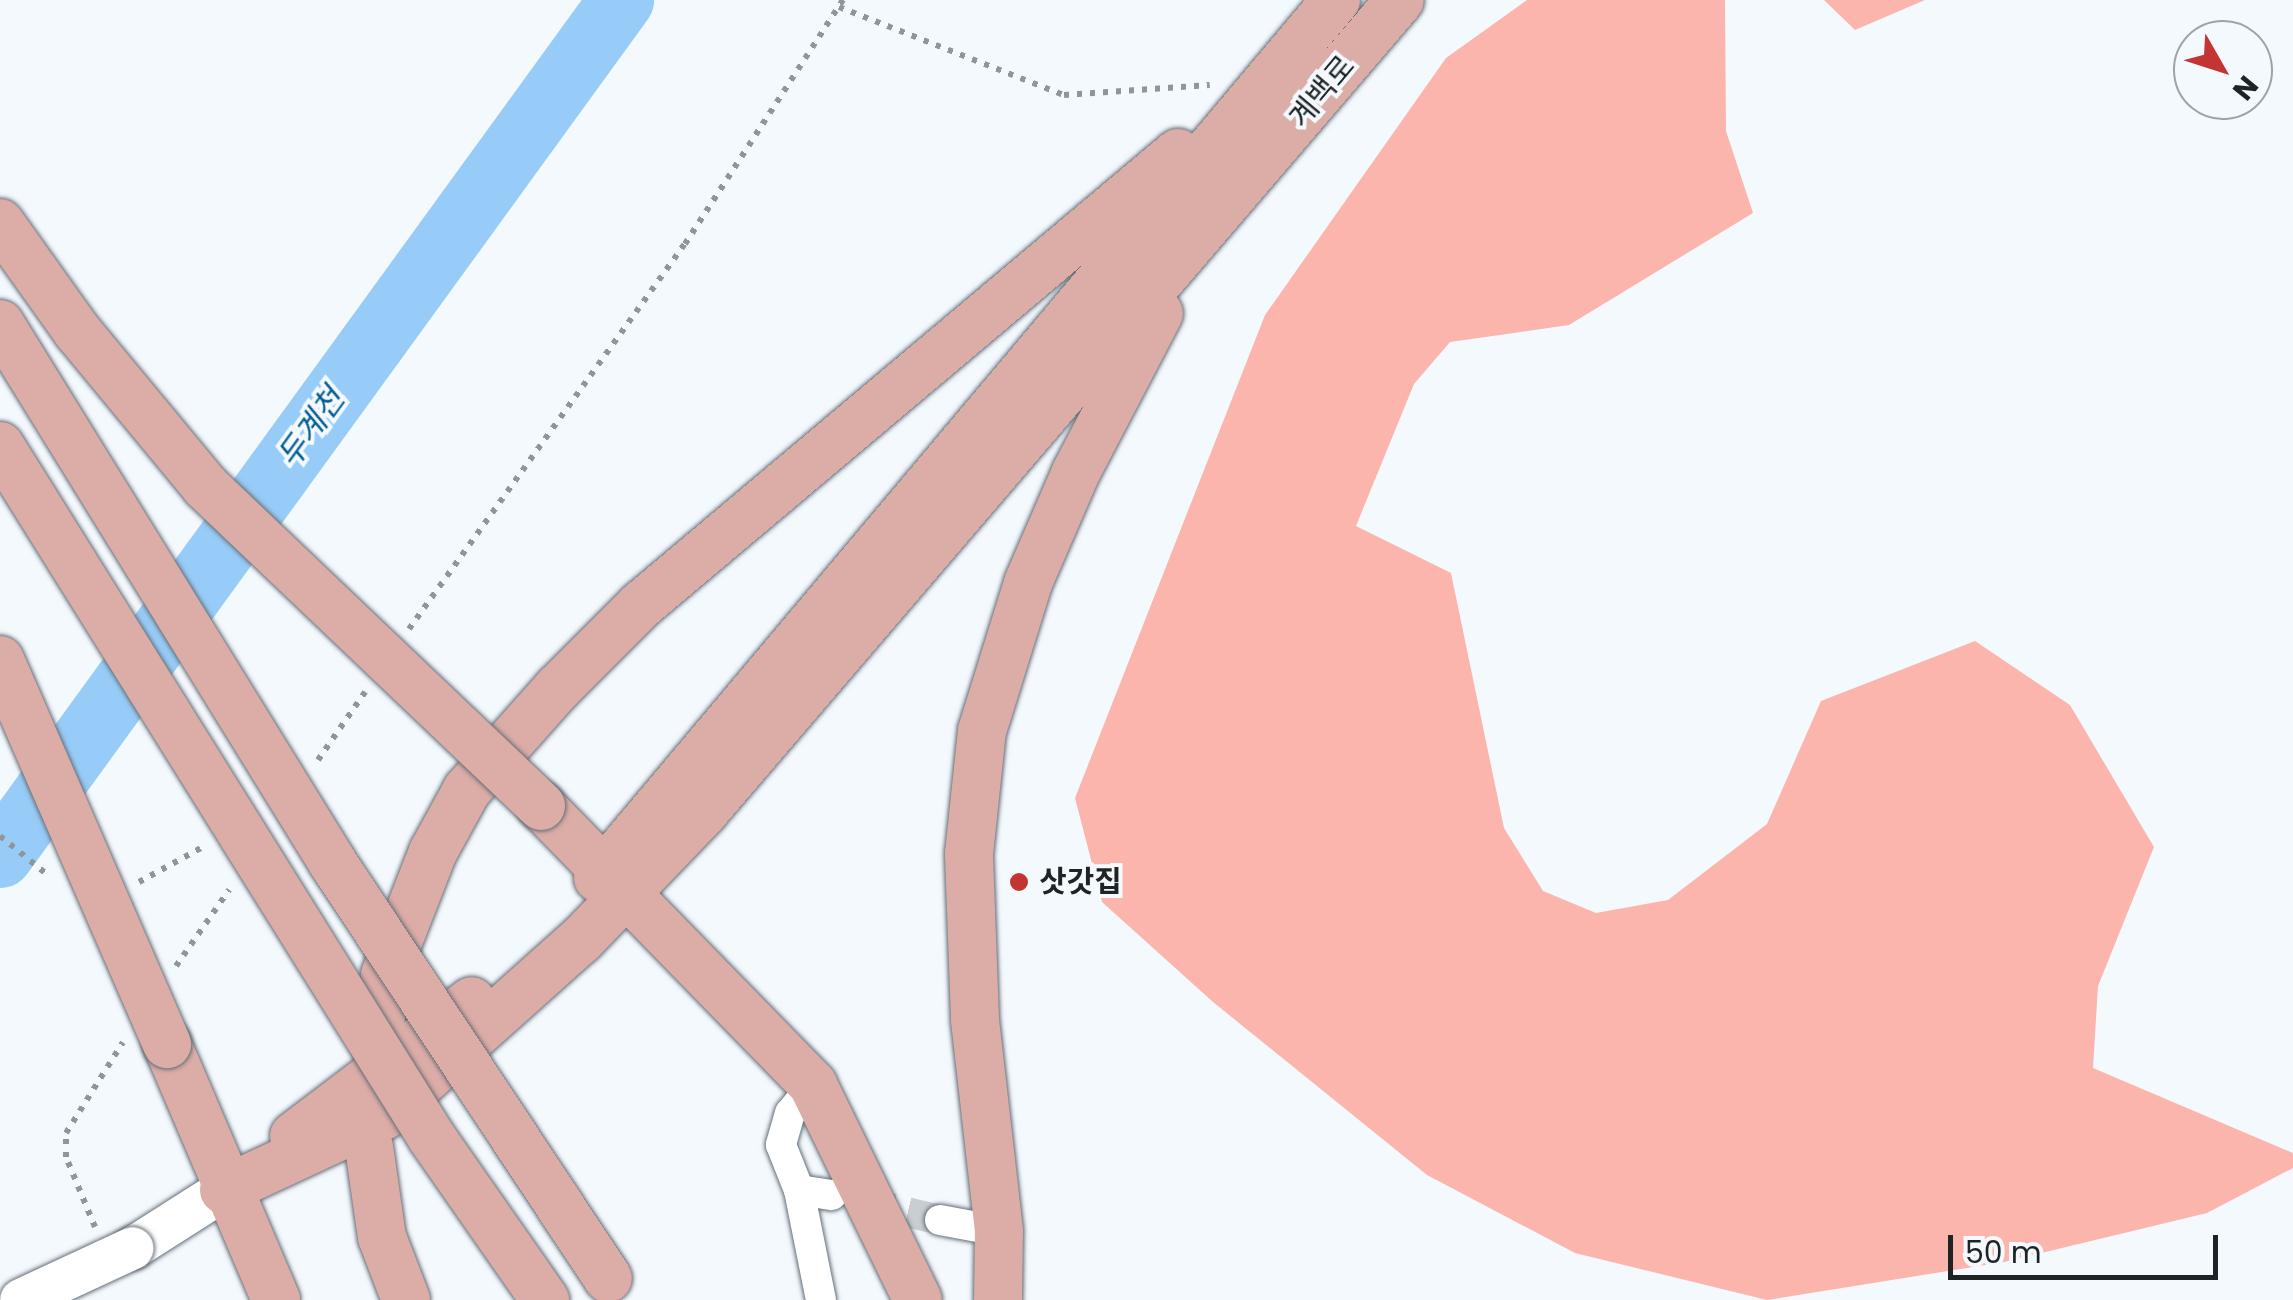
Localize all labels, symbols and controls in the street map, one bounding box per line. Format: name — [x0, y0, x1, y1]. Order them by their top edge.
north arrow — [2173, 20, 2273, 120]
street label: 계백로 — [1282, 49, 1362, 135]
text: N — [2223, 67, 2267, 108]
water label: 두계천 — [270, 381, 352, 475]
place label: 삿갓집 — [1039, 864, 1122, 900]
marker: 삿갓집 — [1008, 871, 1030, 893]
scale bar — [1953, 1215, 2223, 1277]
text: 50 m — [1965, 1231, 2042, 1274]

